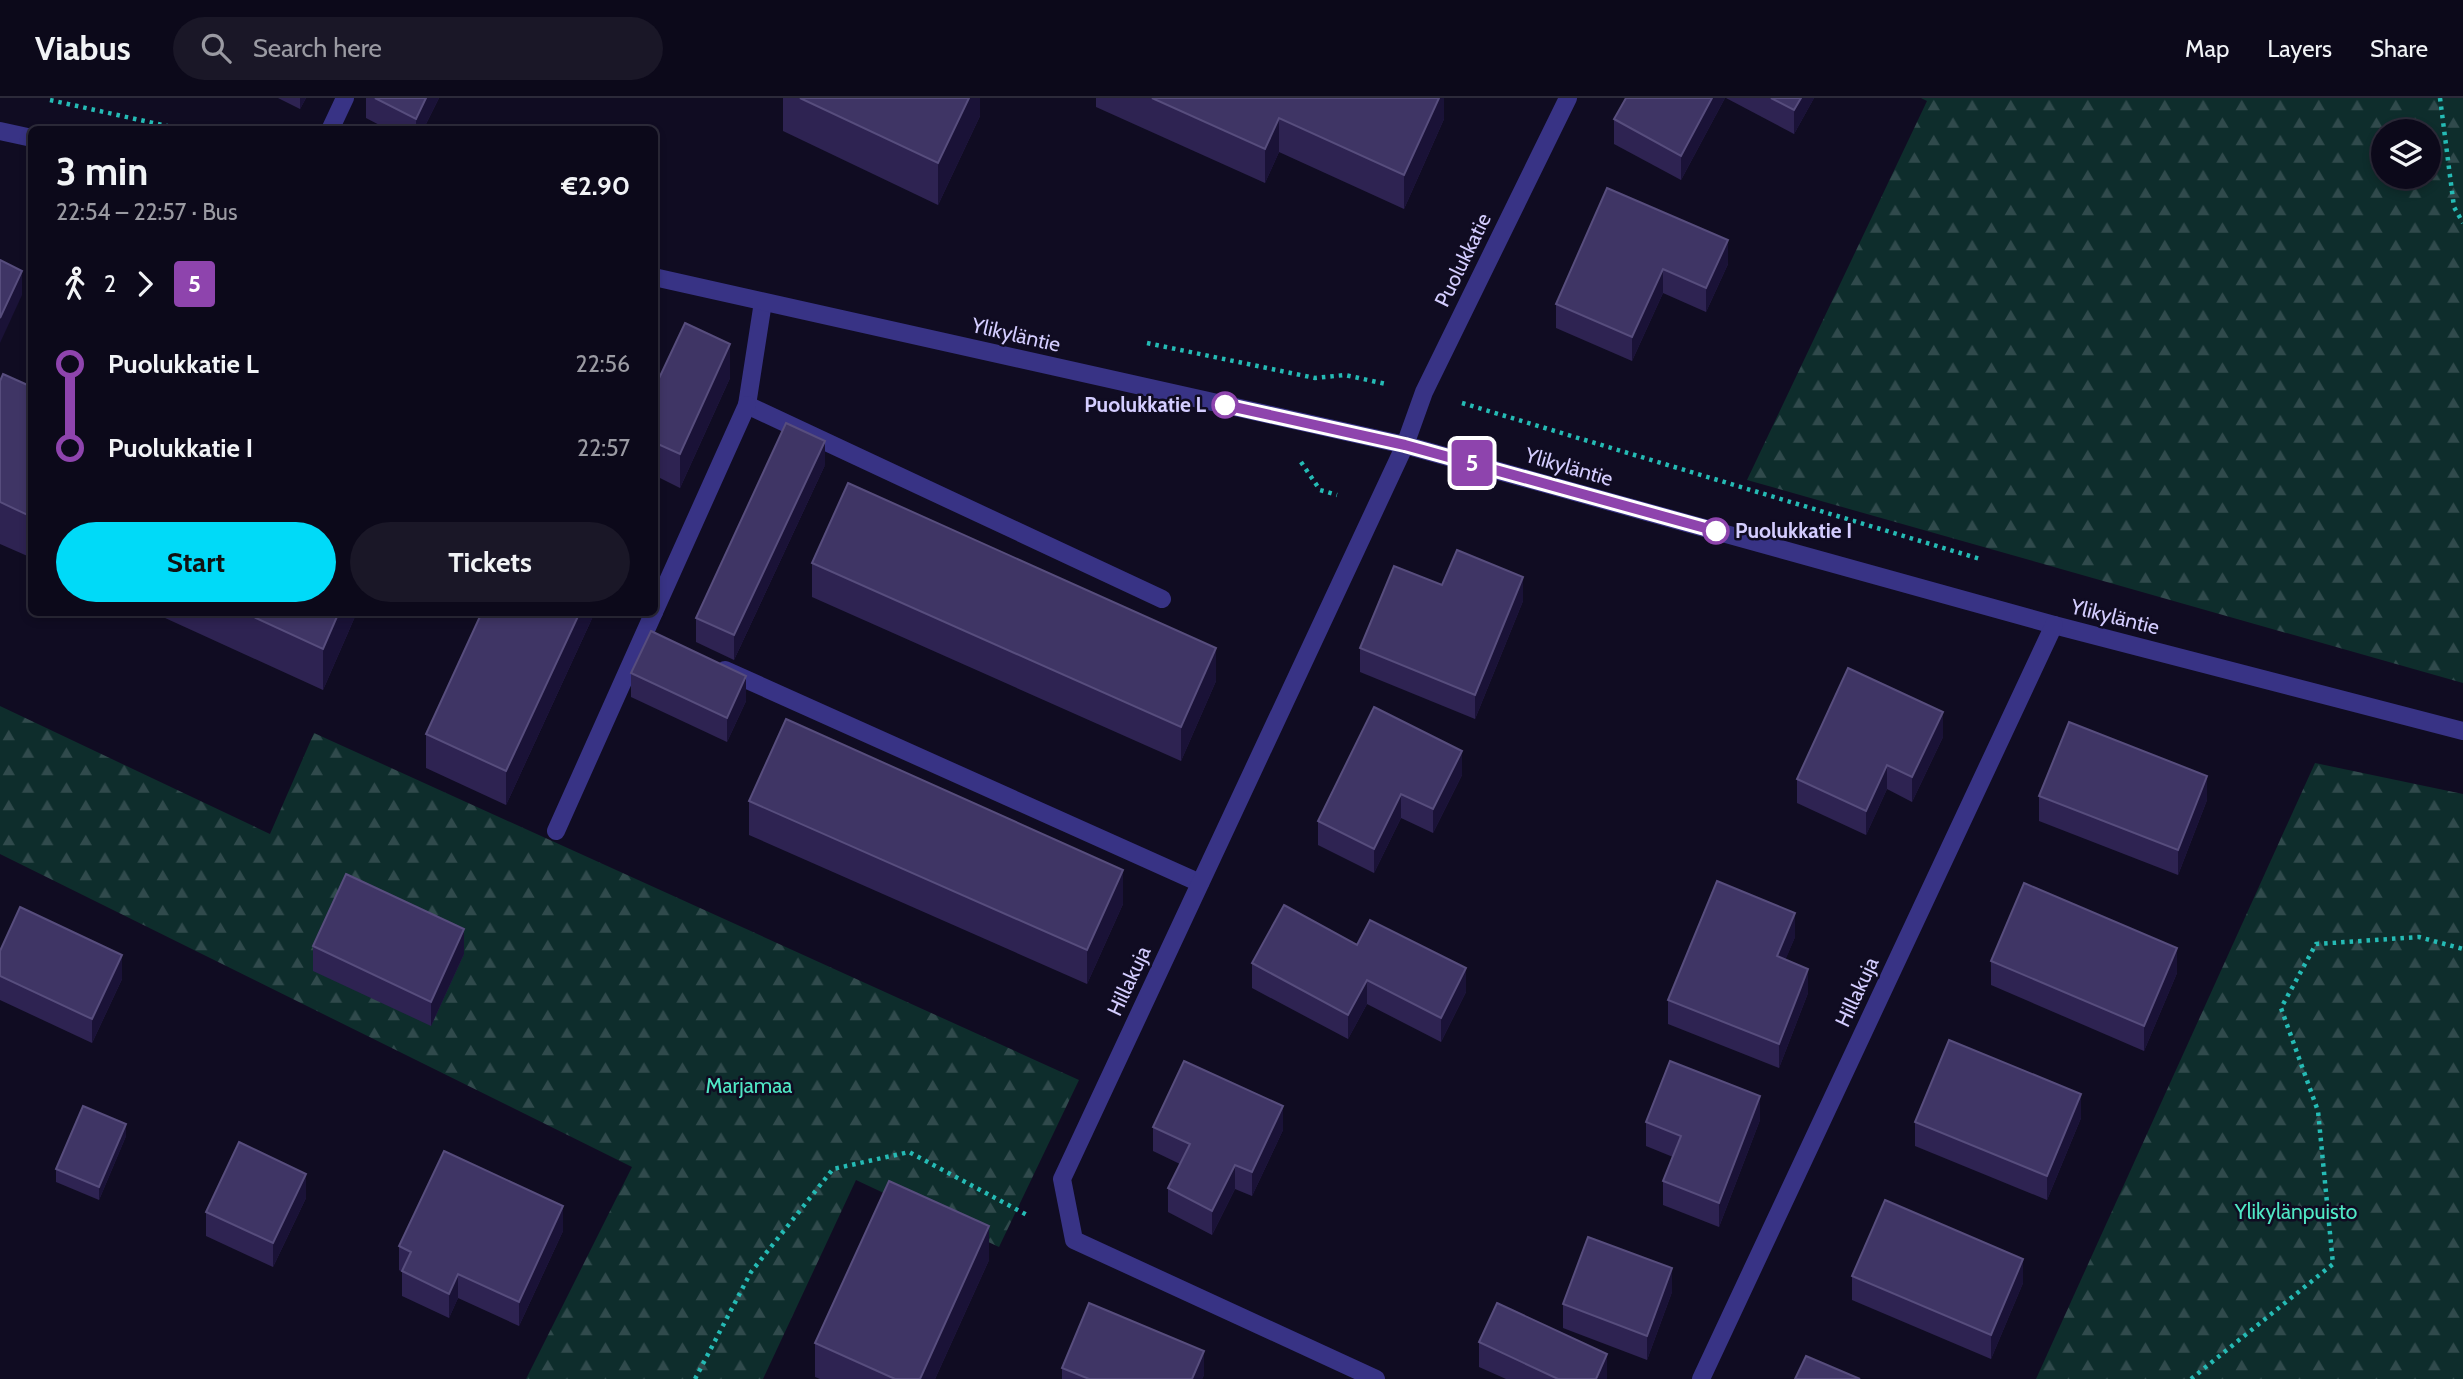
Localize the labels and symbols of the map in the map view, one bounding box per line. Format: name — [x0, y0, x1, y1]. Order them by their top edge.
street label: Puolukkatie — [1429, 209, 1496, 311]
street label: Ylikyläntie — [968, 312, 1063, 357]
place label: Puolukkatie L — [1084, 392, 1206, 417]
marker: Puolukkatie L — [1212, 392, 1238, 418]
line badge: 5 — [1449, 440, 1495, 486]
street label: Ylikyläntie — [1521, 442, 1616, 491]
marker: Puolukkatie I — [1703, 518, 1729, 544]
place label: Puolukkatie I — [1735, 518, 1852, 543]
street label: Ylikyläntie — [2067, 593, 2162, 640]
street label: Hillakuja — [1102, 942, 1156, 1020]
street label: Hillakuja — [1830, 953, 1884, 1031]
park label: Marjamaa — [706, 1073, 792, 1099]
park label: Ylikylänpuisto — [2234, 1199, 2357, 1224]

